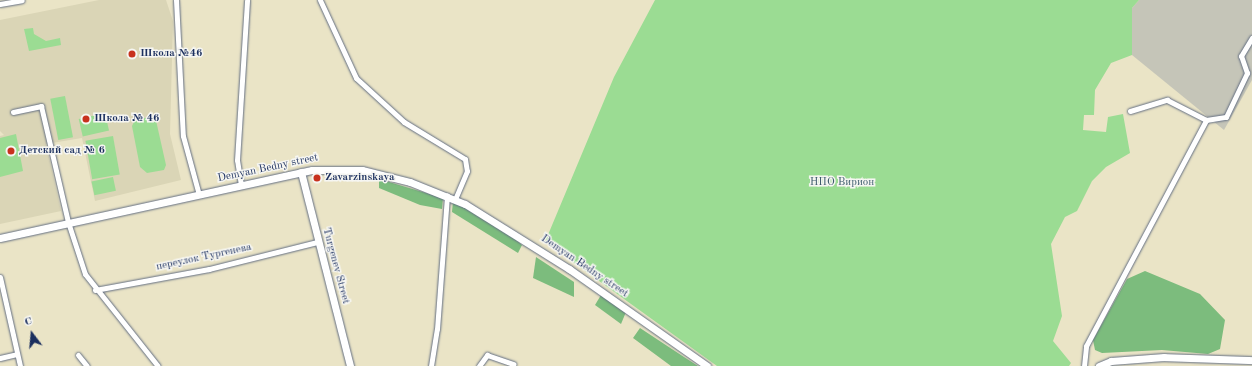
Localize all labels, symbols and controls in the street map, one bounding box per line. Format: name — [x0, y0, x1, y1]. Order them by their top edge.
place label: Школа №46 — [140, 47, 202, 61]
marker: Школа №46 — [127, 49, 137, 59]
place label: Школа № 46 — [94, 112, 159, 126]
marker: Школа № 46 — [81, 114, 91, 124]
place label: Детский сад № 6 — [19, 144, 105, 158]
marker: Детский сад № 6 — [6, 146, 16, 156]
street label: Demyan Bedny street — [216, 152, 320, 186]
place label: Zavarzinskaya — [325, 171, 394, 185]
marker: Zavarzinskaya — [312, 173, 322, 183]
park label: НПО Вирион — [810, 176, 874, 190]
street label: Turgenev Street — [318, 226, 352, 306]
street label: Demyan Bedny street — [538, 233, 630, 301]
street label: переулок Тургенева — [155, 241, 253, 275]
north arrow — [12, 314, 52, 354]
text: С — [24, 316, 34, 328]

